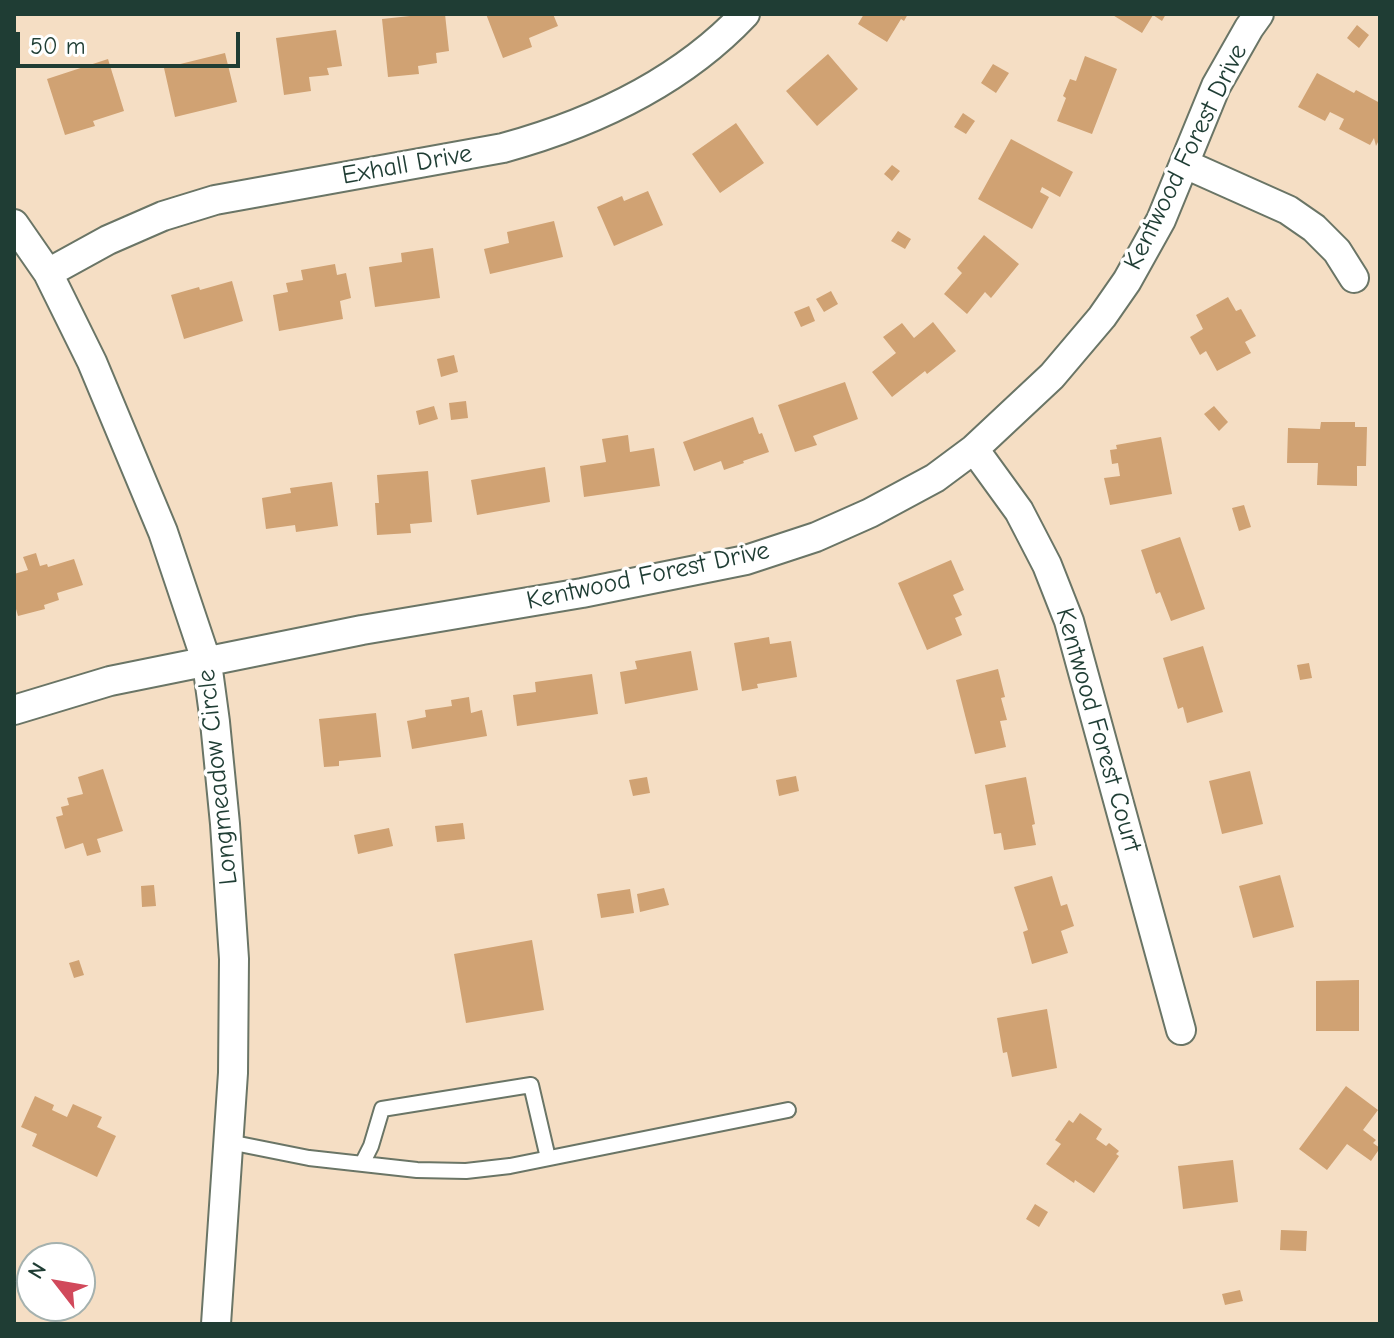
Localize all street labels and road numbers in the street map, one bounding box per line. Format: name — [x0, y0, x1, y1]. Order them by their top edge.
street label: Kentwood Forest Drive — [1118, 39, 1254, 275]
street label: Exhall Drive — [340, 138, 474, 192]
street label: Kentwood Forest Drive — [524, 535, 772, 617]
street label: Kentwood Forest Court — [1048, 604, 1148, 856]
street label: Longmeadow Circle — [191, 668, 245, 886]

